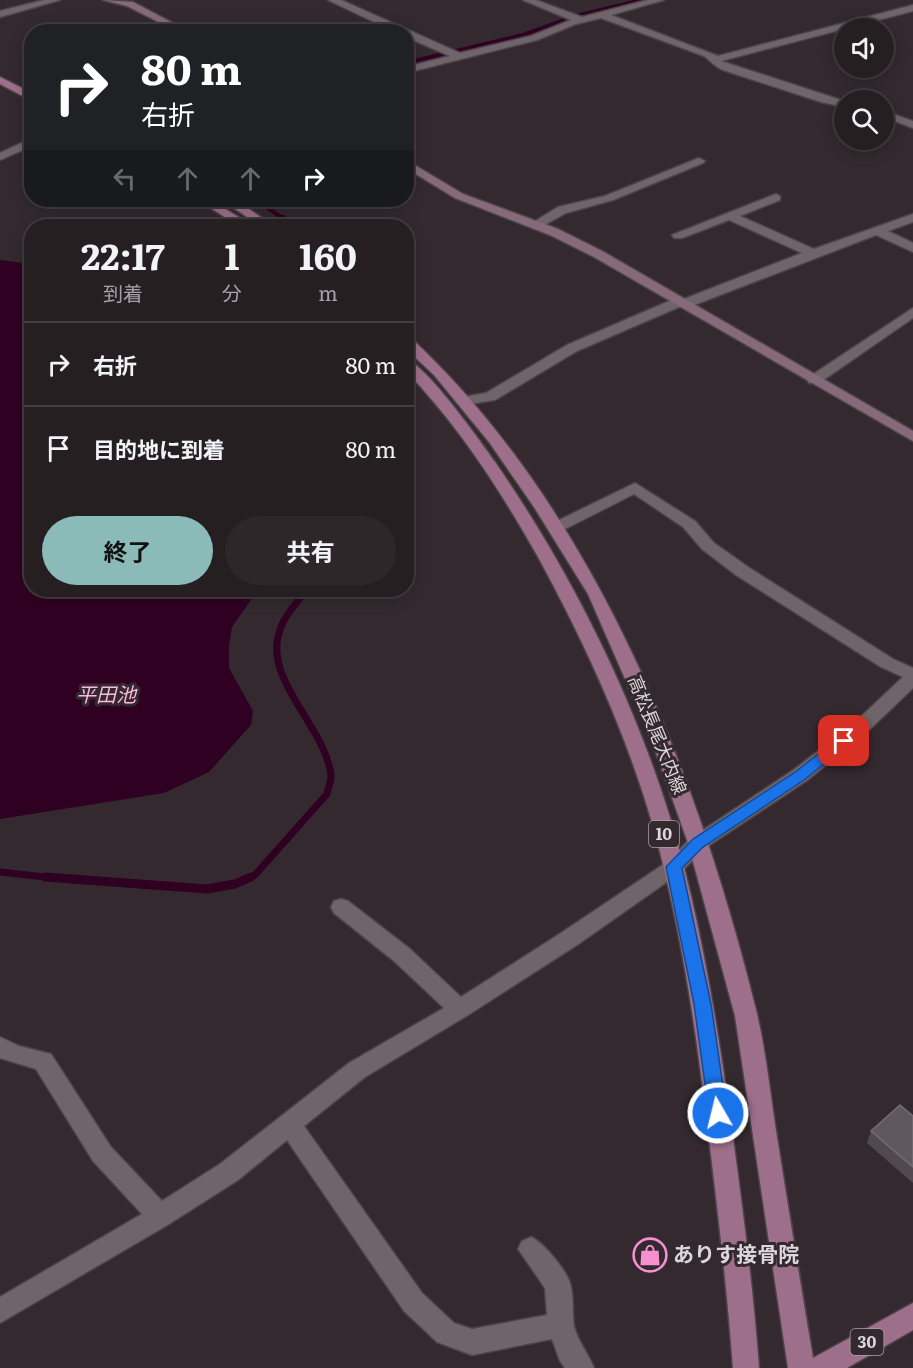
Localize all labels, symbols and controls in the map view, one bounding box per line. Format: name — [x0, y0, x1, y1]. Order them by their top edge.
map controls — [834, 18, 894, 150]
button: sound — [834, 18, 894, 78]
text: 80 m — [141, 36, 242, 98]
icon: right — [42, 48, 120, 126]
button: search — [834, 90, 894, 150]
text: 右折 — [141, 93, 195, 133]
icon: left — [108, 162, 141, 195]
icon: ahead — [171, 162, 204, 195]
icon: ahead — [234, 162, 267, 195]
icon: right — [297, 162, 330, 195]
text: 22:17 — [81, 228, 165, 281]
text: 1 — [224, 228, 239, 281]
text: 160 — [299, 228, 357, 281]
text: 到着 — [103, 277, 143, 307]
text: 分 — [222, 277, 242, 307]
text: m — [318, 277, 338, 307]
icon: right — [42, 348, 75, 381]
text: 右折 — [93, 348, 137, 381]
text: 80 m — [345, 348, 396, 381]
icon: arrive — [42, 432, 75, 465]
text: 目的地に到着 — [93, 432, 225, 465]
text: 80 m — [345, 432, 396, 465]
button: 終了 — [42, 516, 213, 585]
button: 共有 — [225, 516, 396, 585]
street label: 高松長尾大内線 — [622, 671, 695, 798]
water label: 平田池 — [76, 678, 138, 708]
pin — [818, 715, 869, 766]
icon: arrive — [827, 724, 860, 757]
road number: 10 — [649, 821, 679, 847]
position arrow — [686, 1081, 750, 1145]
shop icon: ありす接骨院 — [632, 1237, 668, 1273]
place label: ありす接骨院 — [673, 1237, 799, 1268]
road number: 30 — [850, 1329, 884, 1355]

